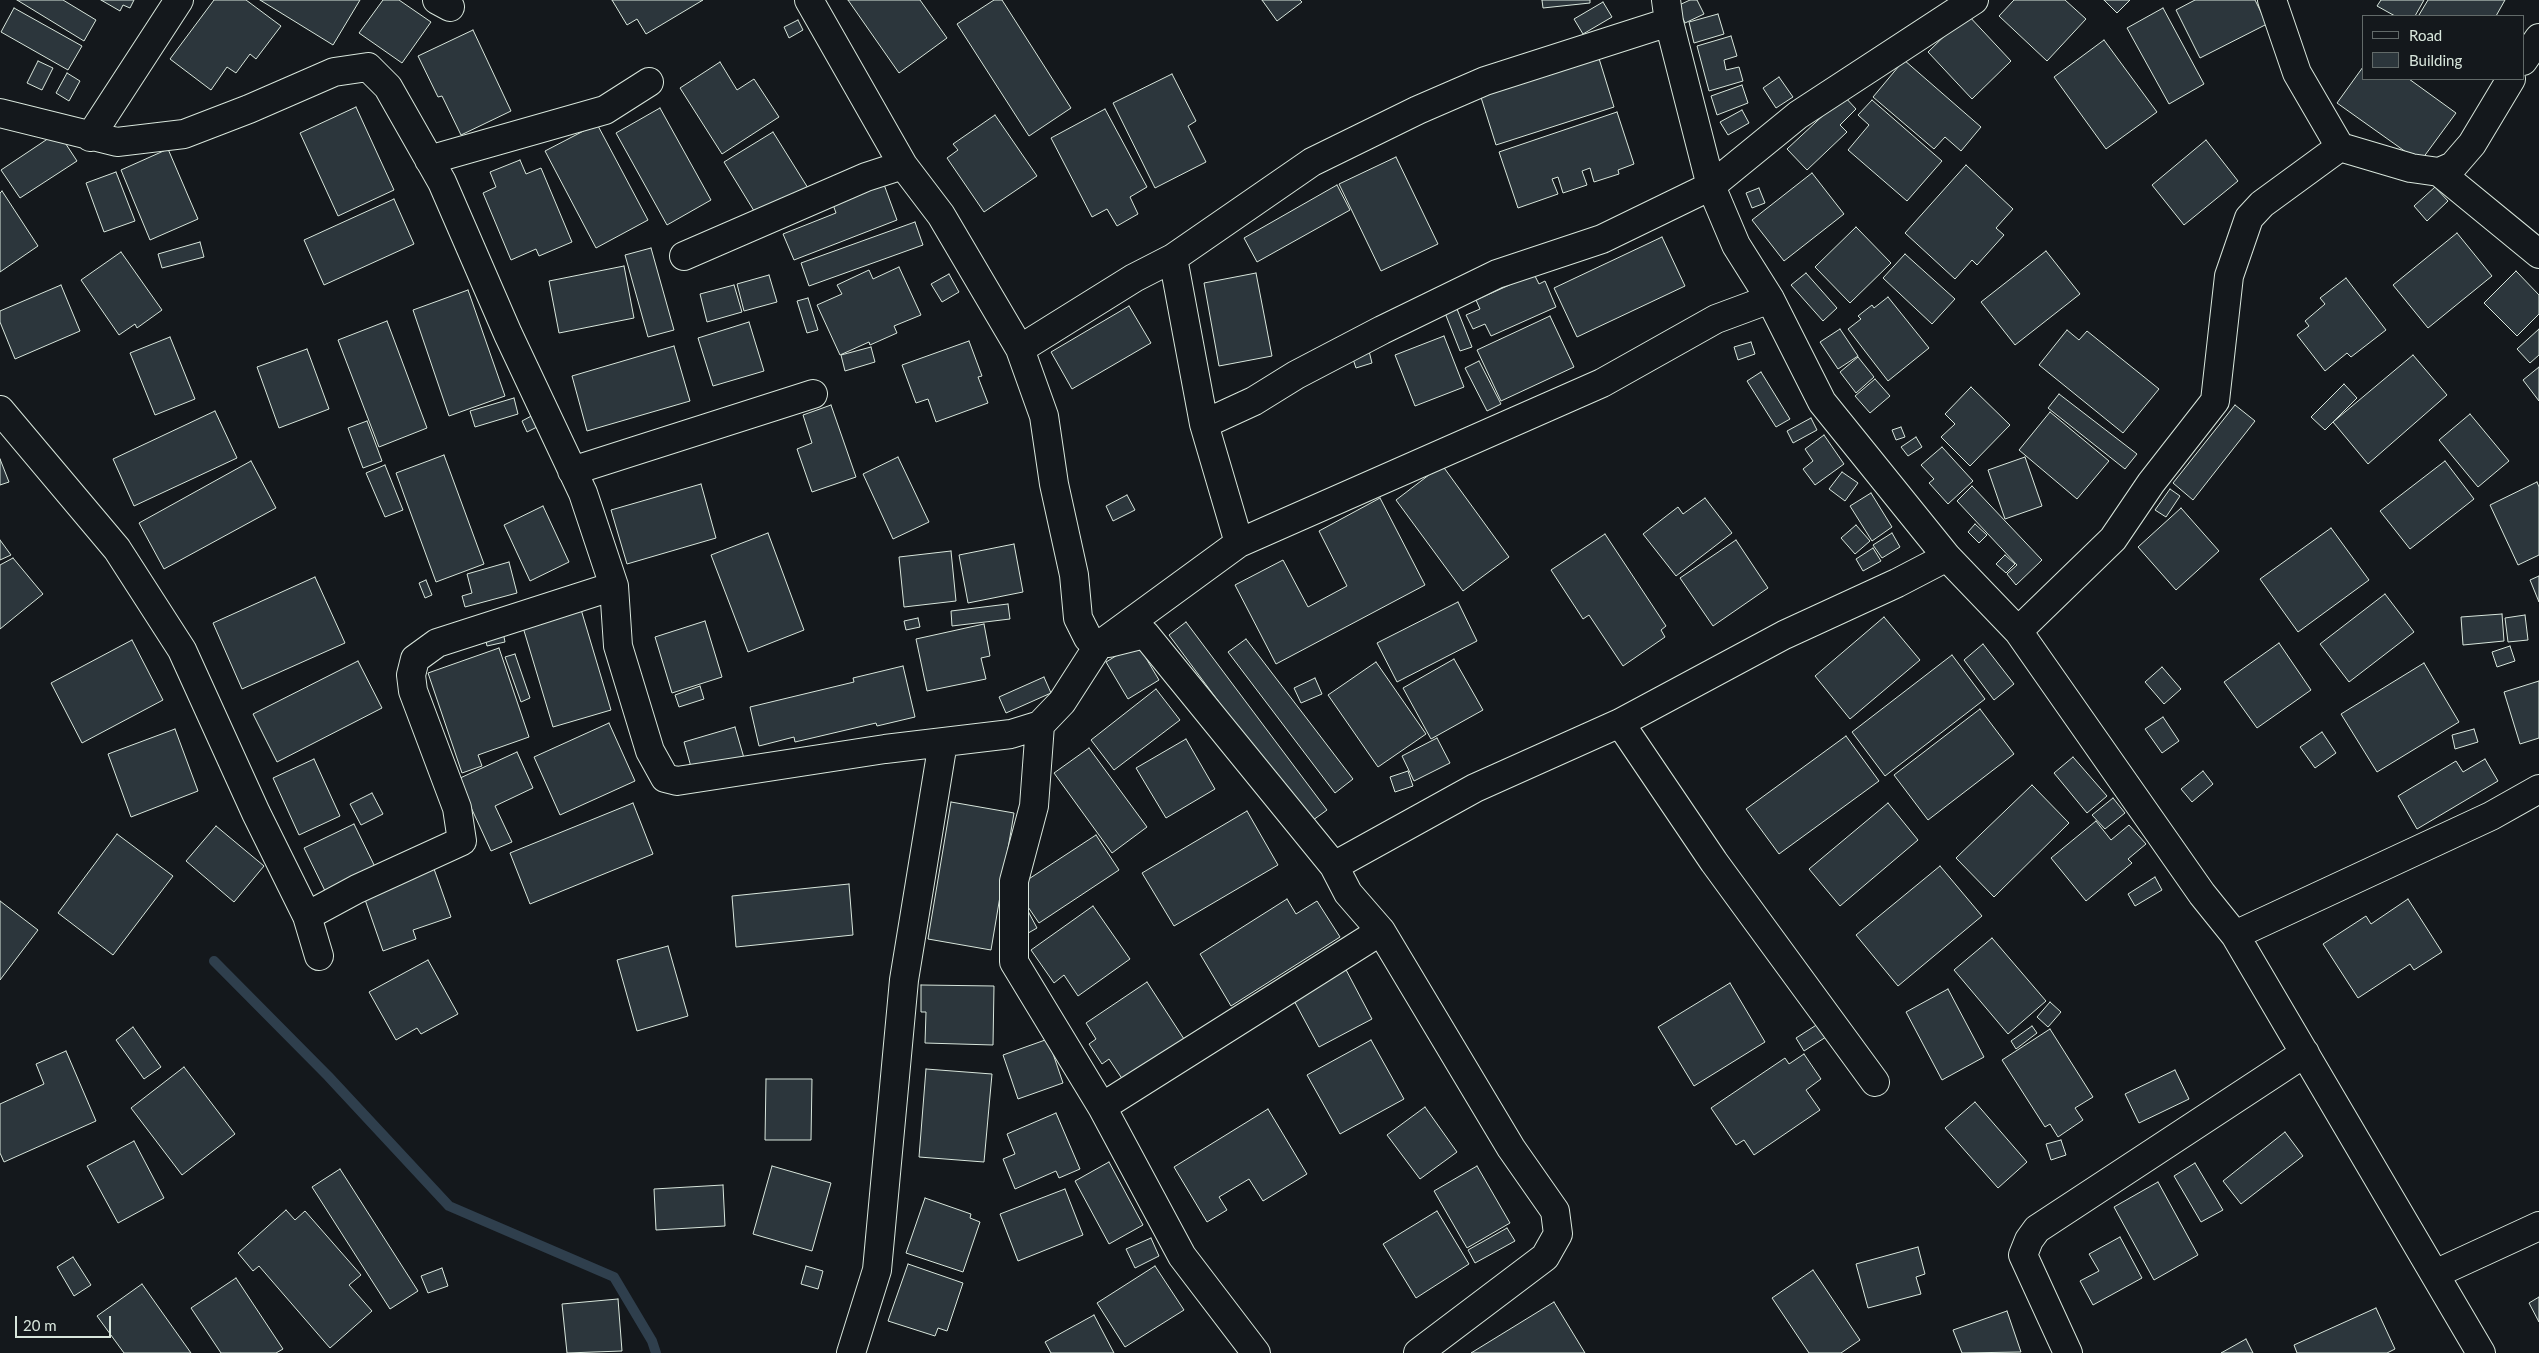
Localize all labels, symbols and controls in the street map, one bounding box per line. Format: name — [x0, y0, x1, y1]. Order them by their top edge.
legend — [2362, 15, 2524, 80]
text: Road — [2409, 26, 2442, 44]
text: Building — [2409, 51, 2462, 69]
scale bar — [18, 1306, 114, 1338]
text: 20 m — [23, 1316, 57, 1334]

